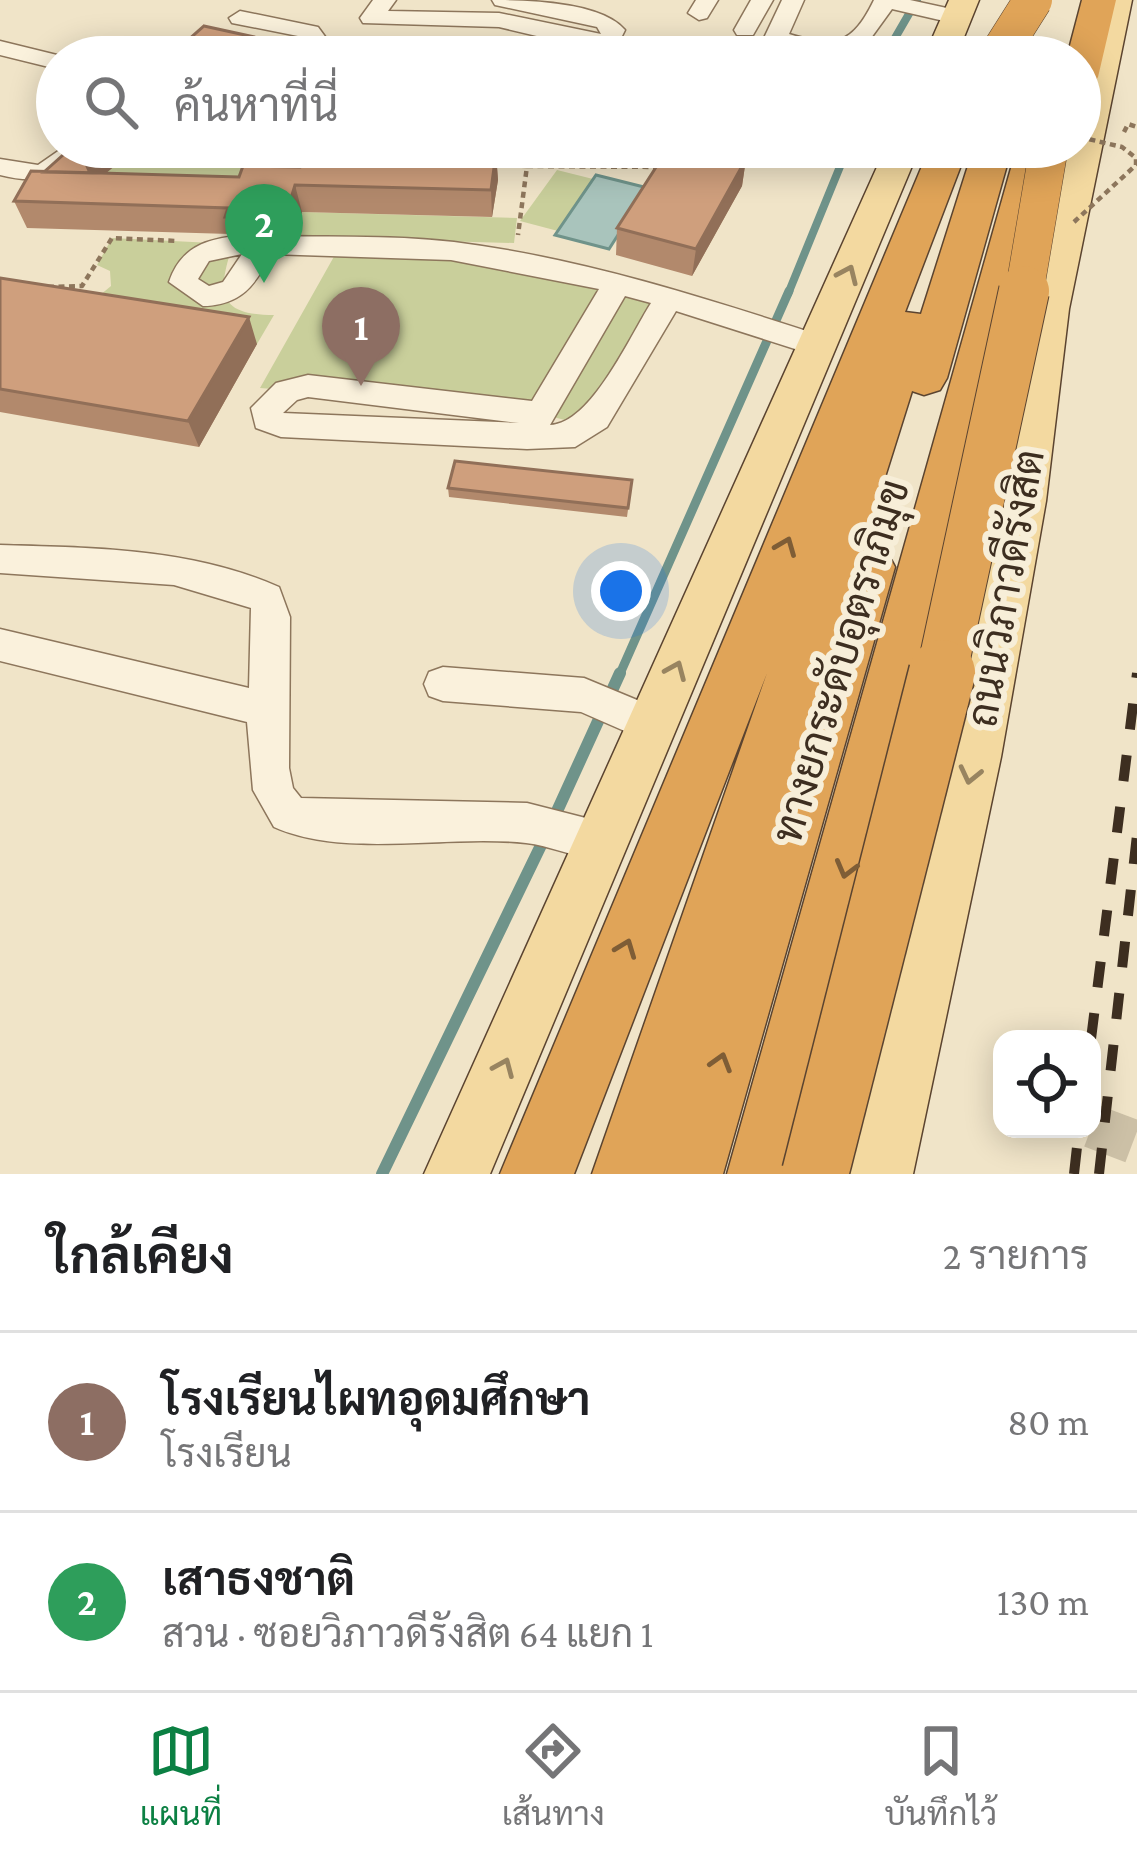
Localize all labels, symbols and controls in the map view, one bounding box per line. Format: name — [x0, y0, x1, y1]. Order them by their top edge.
search box — [36, 36, 1101, 168]
icon: search — [78, 69, 144, 135]
text: ค้นหาที่นี่ — [174, 81, 338, 131]
pin: 2 — [225, 184, 303, 283]
one-way arrow — [833, 265, 857, 286]
pin: 1 — [322, 287, 400, 386]
street label: ถนนวิภาวดีรังสิต — [955, 445, 1053, 731]
street label: ทางยกระดับอุตราภิมุข — [762, 474, 924, 850]
one-way arrow — [772, 537, 796, 558]
your location — [591, 561, 651, 621]
one-way arrow — [661, 661, 685, 683]
one-way arrow — [959, 764, 984, 784]
one-way arrow — [835, 859, 860, 879]
one-way arrow — [612, 938, 637, 959]
map controls — [993, 1030, 1101, 1138]
button: locate — [993, 1030, 1101, 1138]
one-way arrow — [707, 1052, 732, 1073]
one-way arrow — [489, 1057, 513, 1079]
text: ใกล้เคียง — [48, 1227, 234, 1284]
text: 2 รายการ — [943, 1234, 1089, 1277]
text: โรงเรียนไผทอุดมศึกษา — [162, 1375, 590, 1425]
text: 1 — [80, 1400, 94, 1443]
text: 80 m — [1007, 1400, 1089, 1443]
text: โรงเรียน — [162, 1432, 291, 1475]
text: เสาธงชาติ — [162, 1555, 355, 1605]
text: 2 — [77, 1580, 97, 1623]
text: 130 m — [997, 1580, 1089, 1623]
text: สวน · ซอยวิภาวดีรังสิต 64 แยก 1 — [162, 1612, 653, 1655]
tab: แผนที่ — [140, 1718, 222, 1833]
tab: เส้นทาง — [502, 1718, 605, 1833]
tab: บันทึกไว้ — [884, 1718, 997, 1833]

